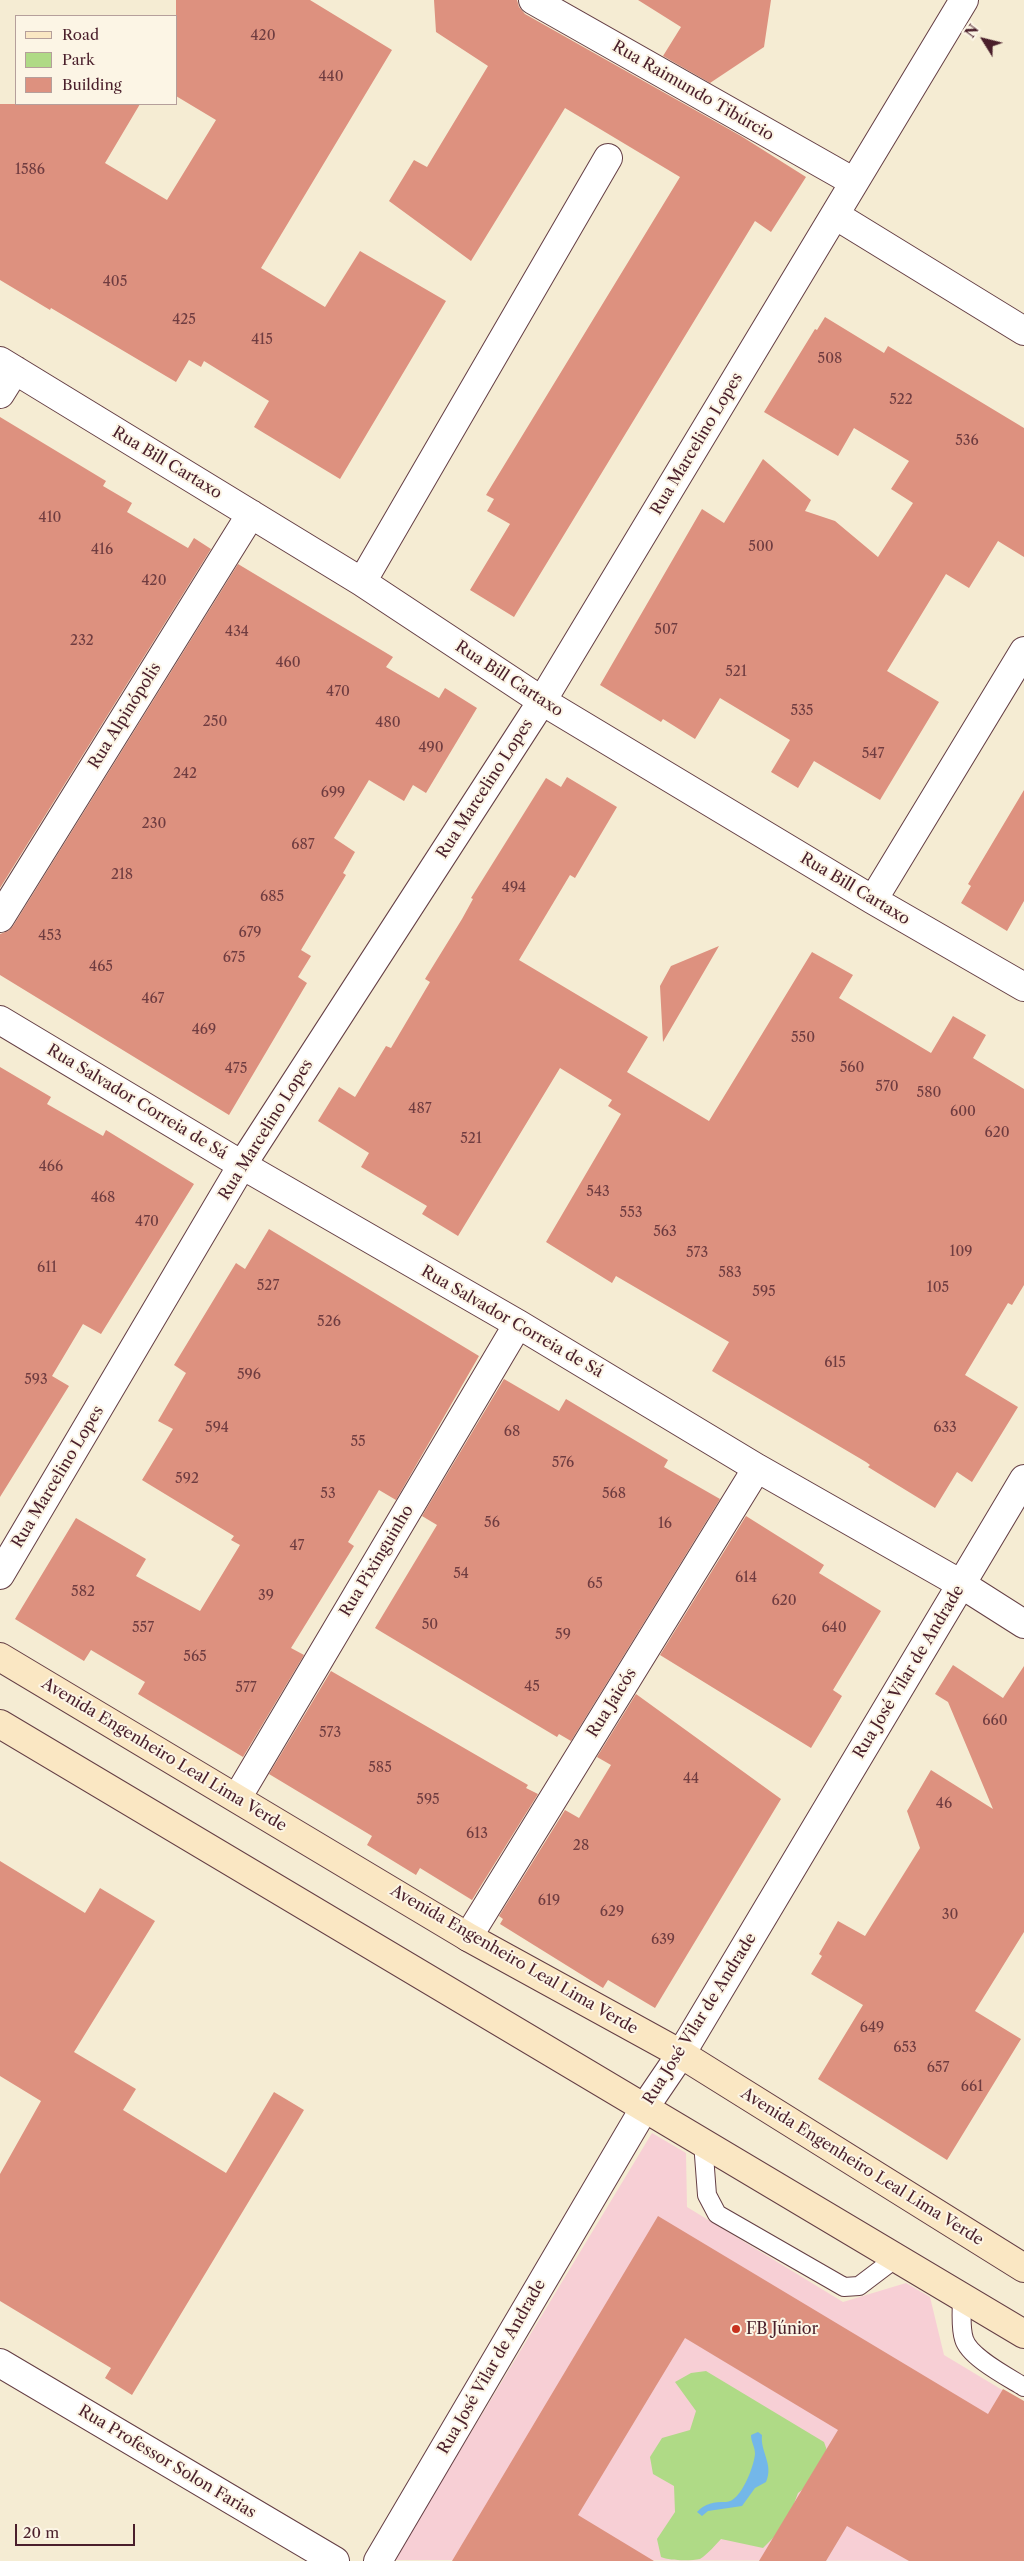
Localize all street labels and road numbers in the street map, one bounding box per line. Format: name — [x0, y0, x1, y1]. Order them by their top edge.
street label: Rua Raimundo Tibúrcio — [609, 37, 777, 145]
street label: Rua Marcelino Lopes — [647, 369, 747, 519]
street label: Rua Bill Cartaxo — [109, 423, 225, 503]
street label: Rua Bill Cartaxo — [452, 637, 566, 721]
street label: Rua Alpinópolis — [85, 659, 165, 773]
street label: Rua Marcelino Lopes — [433, 716, 537, 862]
street label: Rua Bill Cartaxo — [797, 849, 913, 929]
street label: Rua Salvador Correia de Sá — [43, 1041, 231, 1163]
street label: Rua Marcelino Lopes — [215, 1056, 317, 1204]
street label: Rua Salvador Correia de Sá — [418, 1262, 606, 1382]
street label: Rua Marcelino Lopes — [8, 1402, 108, 1552]
street label: Rua Pixinguinho — [336, 1502, 418, 1620]
street label: Rua José Vilar de Andrade — [850, 1582, 968, 1762]
street label: Rua Jaicós — [583, 1665, 641, 1741]
street label: Avenida Engenheiro Leal Lima Verde — [38, 1674, 290, 1836]
street label: Avenida Engenheiro Leal Lima Verde — [387, 1881, 641, 2039]
street label: Rua José Vilar de Andrade — [639, 1930, 761, 2108]
street label: Avenida Engenheiro Leal Lima Verde — [737, 2084, 987, 2250]
street label: Rua José Vilar de Andrade — [434, 2276, 550, 2458]
street label: Rua Professor Solon Farias — [75, 2401, 259, 2523]

